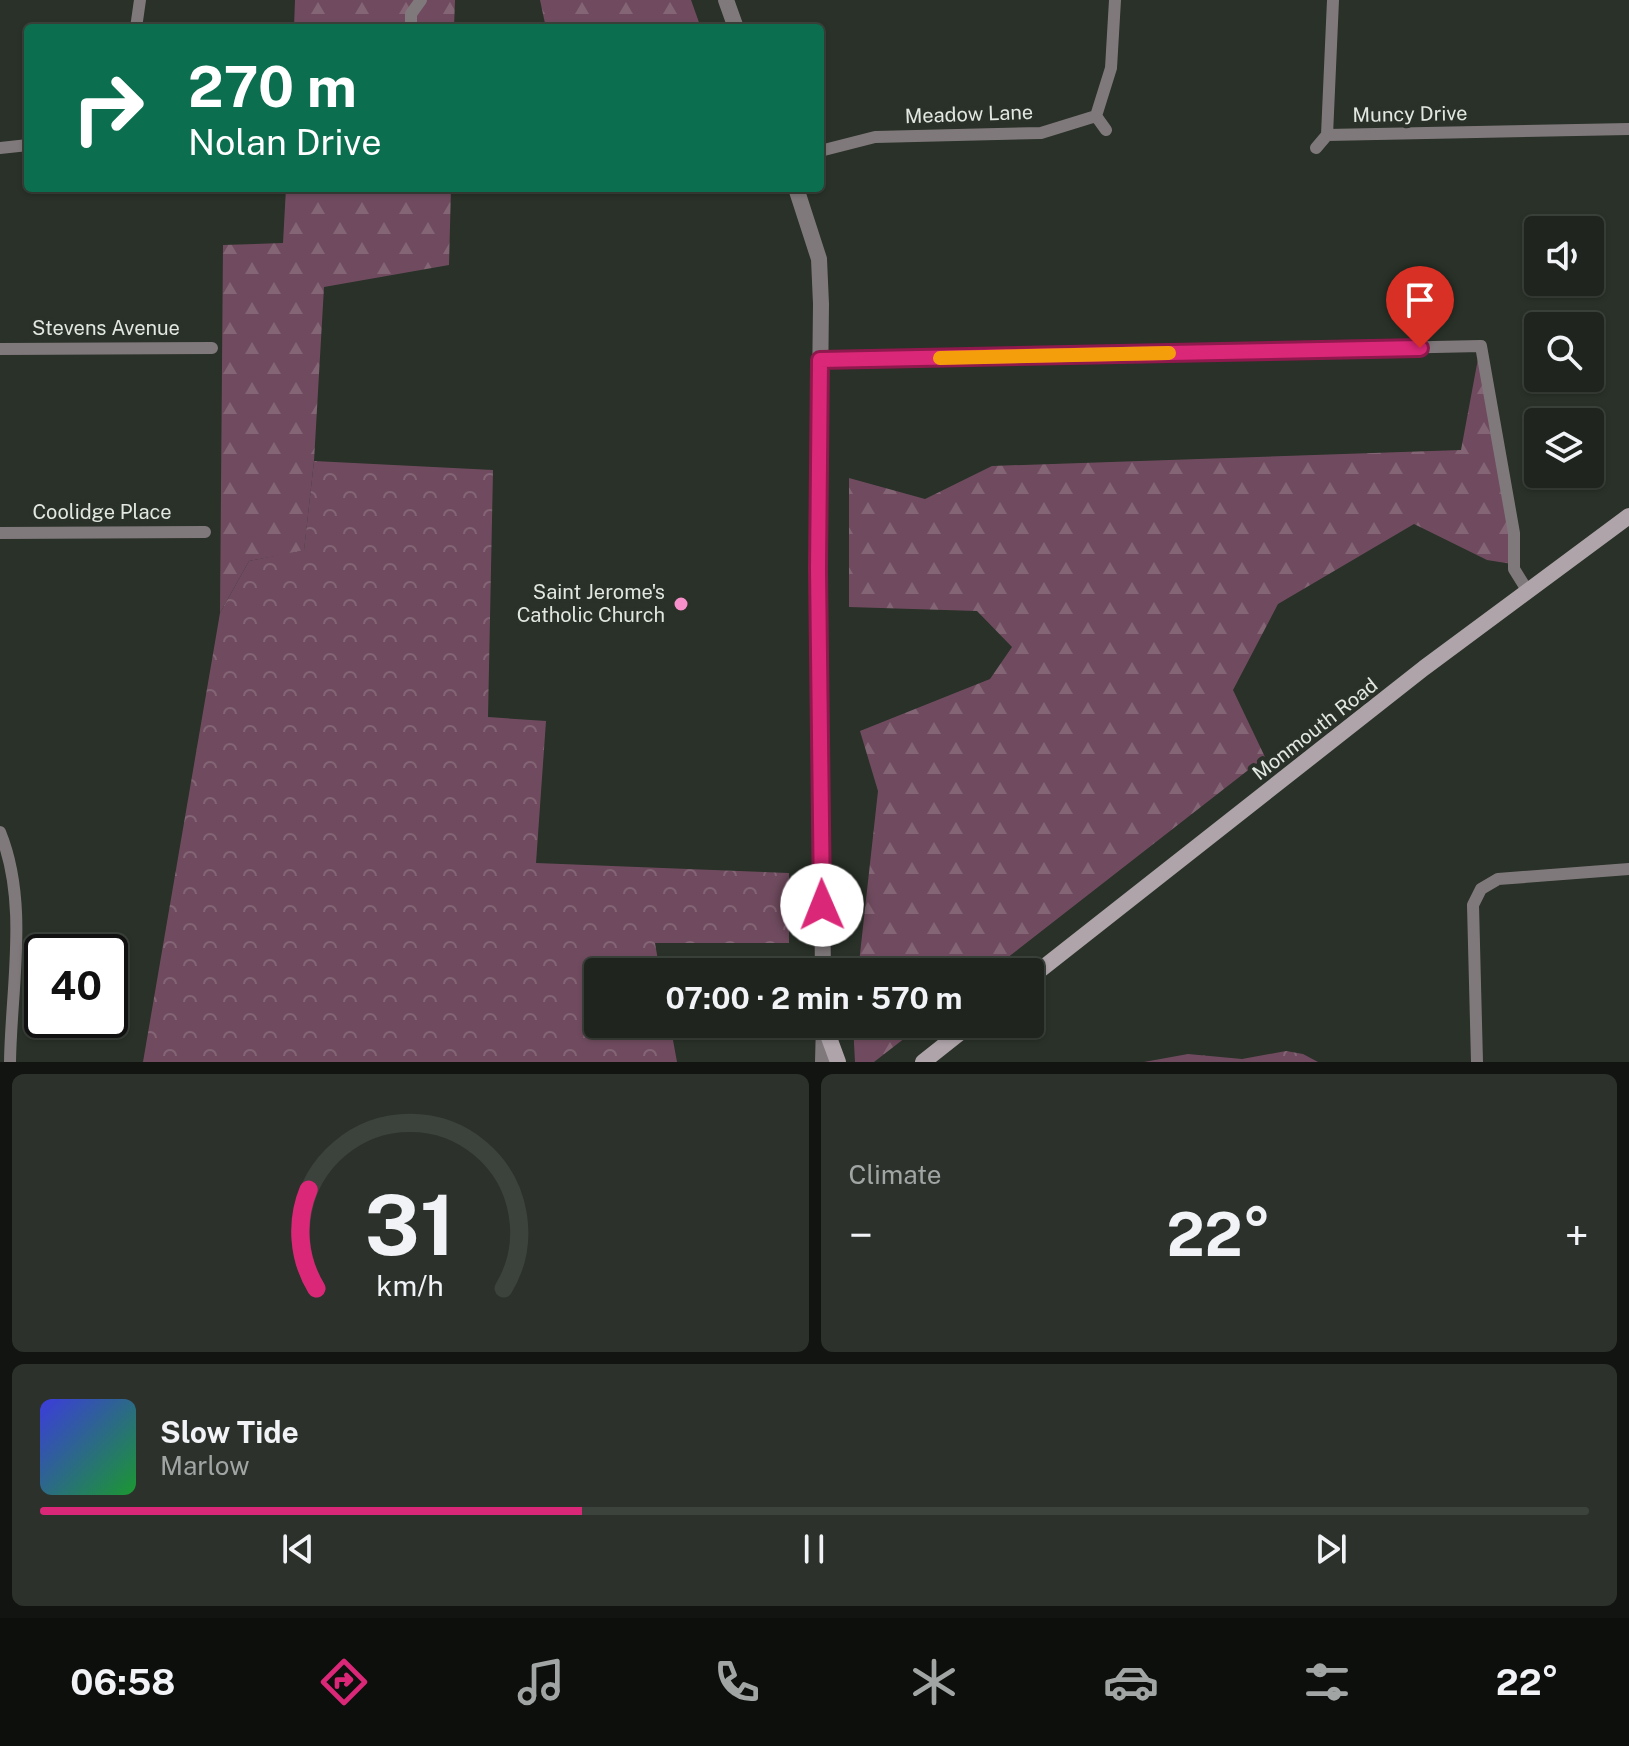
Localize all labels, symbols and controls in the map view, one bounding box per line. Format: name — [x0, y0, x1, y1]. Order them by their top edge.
text: 270 m — [188, 54, 357, 120]
icon: right — [56, 56, 160, 160]
street label: Meadow Lane — [904, 100, 1034, 128]
street label: Muncy Drive — [1352, 101, 1468, 127]
text: Nolan Drive — [188, 121, 382, 163]
map controls — [1524, 216, 1604, 488]
button: sound — [1524, 216, 1604, 296]
pin — [1386, 266, 1454, 348]
icon: arrive — [1398, 278, 1442, 322]
button: search — [1524, 312, 1604, 392]
street label: Stevens Avenue — [32, 316, 180, 340]
button: layers — [1524, 408, 1604, 488]
street label: Coolidge Place — [32, 500, 172, 524]
place label: Saint Jerome's Catholic Church — [517, 580, 665, 627]
marker: Saint Jerome's Catholic Church — [672, 595, 690, 613]
street label: Monmouth Road — [1248, 673, 1382, 785]
position arrow — [780, 863, 864, 947]
speed limit sign: 40 — [24, 934, 128, 1038]
text: 07:00 · 2 min · 570 m — [666, 980, 962, 1016]
text: Climate — [849, 1159, 942, 1190]
text: 31 — [365, 1176, 456, 1274]
text: 22° — [1166, 1199, 1271, 1270]
text: − — [849, 1209, 873, 1261]
text: + — [1565, 1209, 1589, 1261]
text: km/h — [377, 1269, 444, 1302]
text: Slow Tide — [160, 1414, 299, 1450]
text: Marlow — [160, 1450, 250, 1481]
icon: previous — [276, 1527, 320, 1571]
icon: pause — [792, 1527, 836, 1571]
icon: next — [1309, 1527, 1353, 1571]
icon: directions — [316, 1654, 372, 1710]
icon: music — [513, 1654, 569, 1710]
icon: phone — [709, 1654, 765, 1710]
icon: climate — [906, 1654, 962, 1710]
icon: car — [1103, 1654, 1159, 1710]
icon: filters — [1299, 1654, 1355, 1710]
text: 06:58 — [70, 1661, 175, 1703]
text: 22° — [1496, 1661, 1559, 1703]

